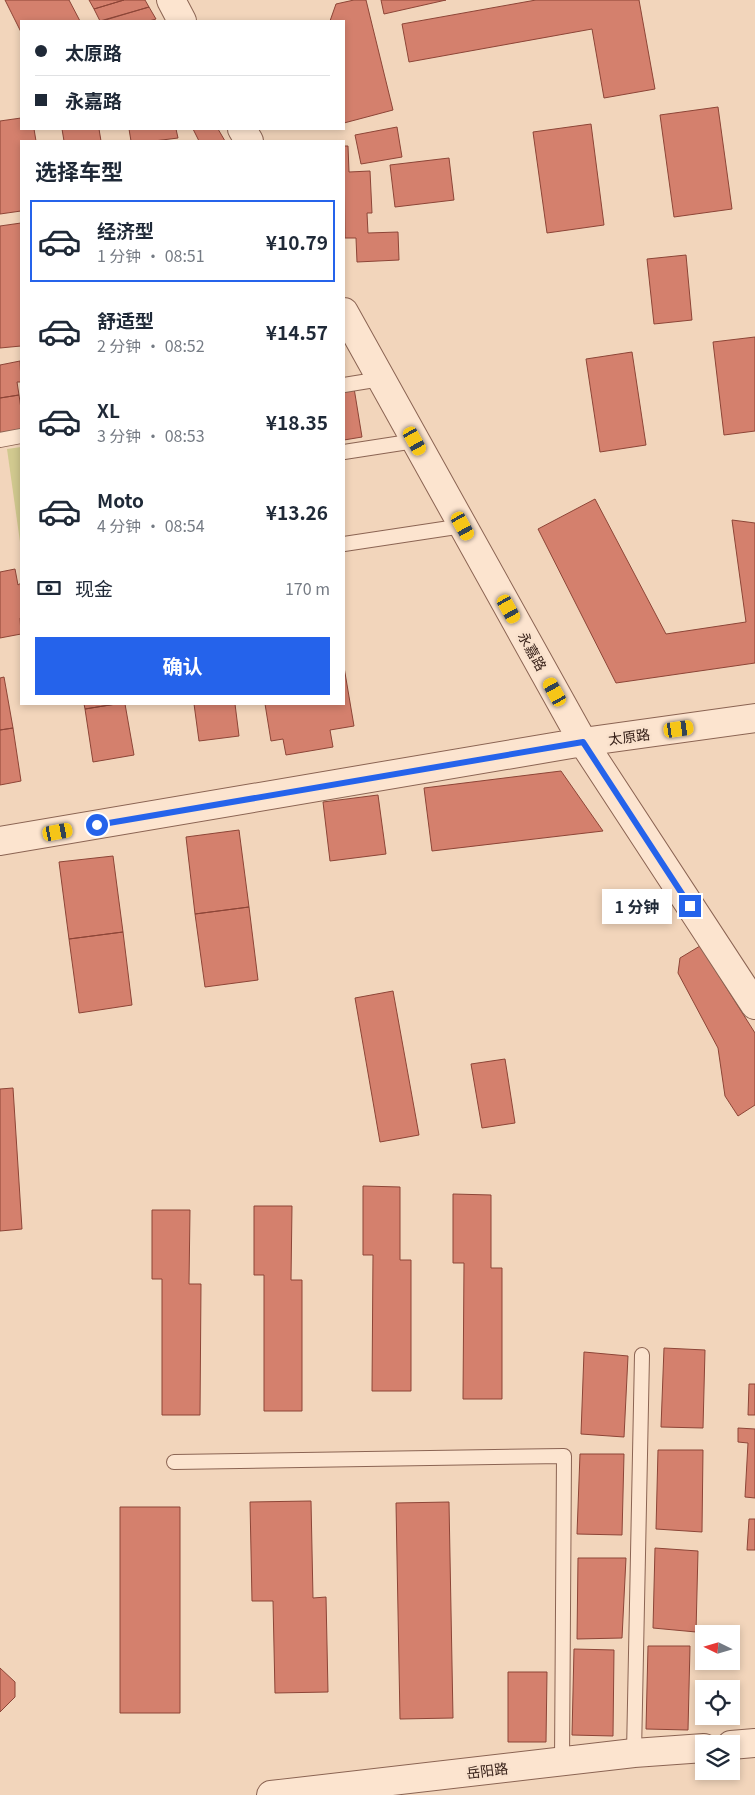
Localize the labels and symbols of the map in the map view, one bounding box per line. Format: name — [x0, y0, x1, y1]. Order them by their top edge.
car — [401, 424, 428, 458]
car — [449, 509, 476, 543]
car — [495, 592, 522, 626]
street label: 永嘉路 — [514, 628, 552, 674]
car — [541, 675, 568, 709]
car — [663, 719, 694, 739]
street label: 太原路 — [607, 723, 651, 749]
route start — [86, 814, 108, 836]
car — [41, 822, 74, 842]
callout: 1 分钟 — [602, 888, 672, 924]
route end — [679, 895, 701, 917]
north arrow — [695, 1625, 740, 1670]
street label: 岳阳路 — [465, 1758, 509, 1782]

